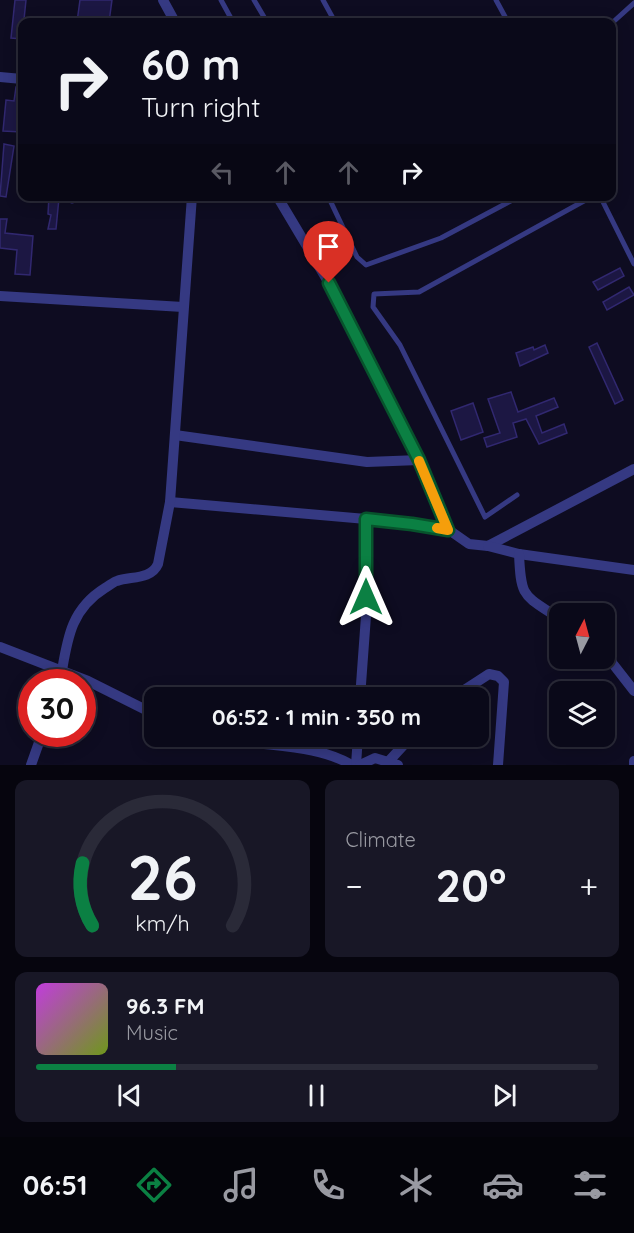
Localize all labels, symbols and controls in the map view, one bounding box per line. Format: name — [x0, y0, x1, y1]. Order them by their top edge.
text: 60 m — [141, 38, 241, 91]
icon: right — [42, 42, 120, 120]
text: Turn right — [141, 90, 260, 124]
icon: left — [206, 156, 239, 189]
icon: ahead — [269, 156, 302, 189]
icon: ahead — [332, 156, 365, 189]
icon: right — [395, 156, 428, 189]
pin — [303, 221, 354, 283]
icon: arrive — [312, 230, 345, 263]
position arrow — [334, 565, 398, 629]
north arrow — [549, 603, 615, 669]
map controls — [549, 603, 615, 747]
speed limit sign: 30 — [18, 669, 96, 747]
button: layers — [549, 681, 615, 747]
text: 06:52 · 1 min · 350 m — [212, 703, 421, 731]
text: Climate — [346, 827, 416, 852]
text: 26 — [127, 838, 197, 916]
text: 20° — [436, 857, 506, 913]
text: − — [346, 865, 363, 906]
text: + — [579, 865, 598, 906]
text: km/h — [135, 910, 189, 936]
text: 96.3 FM — [126, 992, 205, 1020]
text: Music — [126, 1020, 178, 1045]
icon: previous — [113, 1079, 146, 1112]
icon: pause — [300, 1079, 333, 1112]
icon: next — [488, 1079, 521, 1112]
icon: directions — [133, 1164, 175, 1206]
icon: music — [220, 1164, 262, 1206]
icon: phone — [307, 1164, 349, 1206]
icon: climate — [395, 1164, 437, 1206]
icon: car — [482, 1164, 524, 1206]
icon: filters — [569, 1164, 611, 1206]
text: 06:51 — [23, 1168, 88, 1202]

